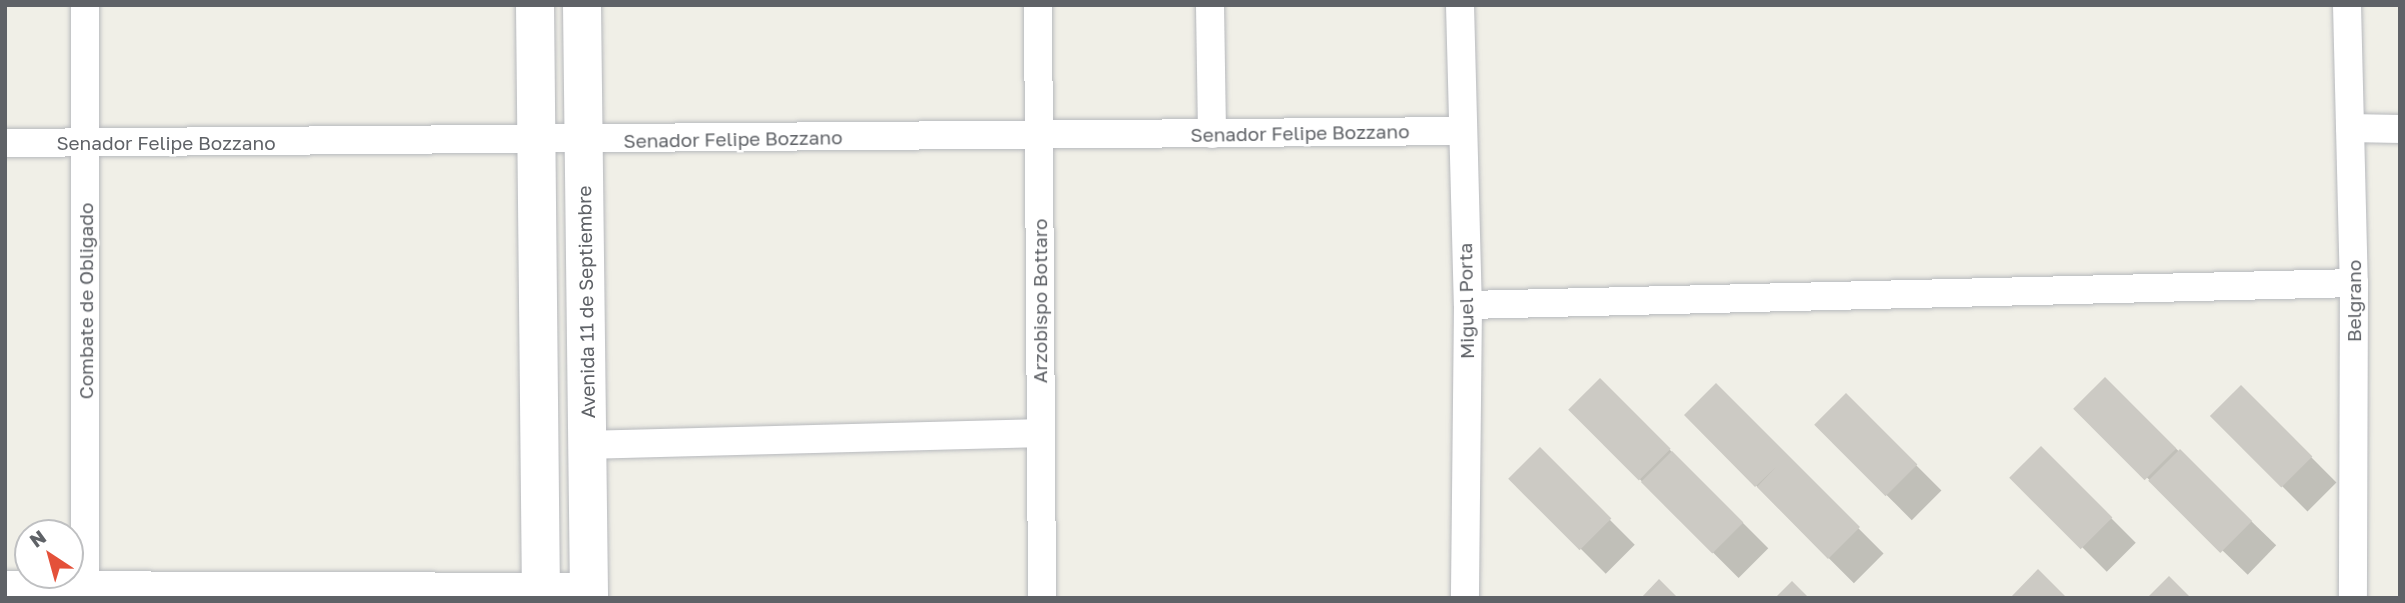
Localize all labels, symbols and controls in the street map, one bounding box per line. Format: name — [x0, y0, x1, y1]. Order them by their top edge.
street label: Senador Felipe Bozzano — [1190, 120, 1410, 146]
street label: Senador Felipe Bozzano — [623, 126, 843, 152]
street label: Senador Felipe Bozzano — [56, 132, 276, 154]
street label: Avenida 11 de Septiembre — [573, 185, 599, 419]
street label: Combate de Obligado — [75, 203, 97, 399]
street label: Arzobispo Bottaro — [1029, 219, 1051, 383]
street label: Miguel Porta — [1454, 243, 1478, 359]
street label: Belgrano — [2343, 260, 2365, 342]
north arrow — [14, 519, 84, 589]
text: N — [25, 525, 50, 552]

